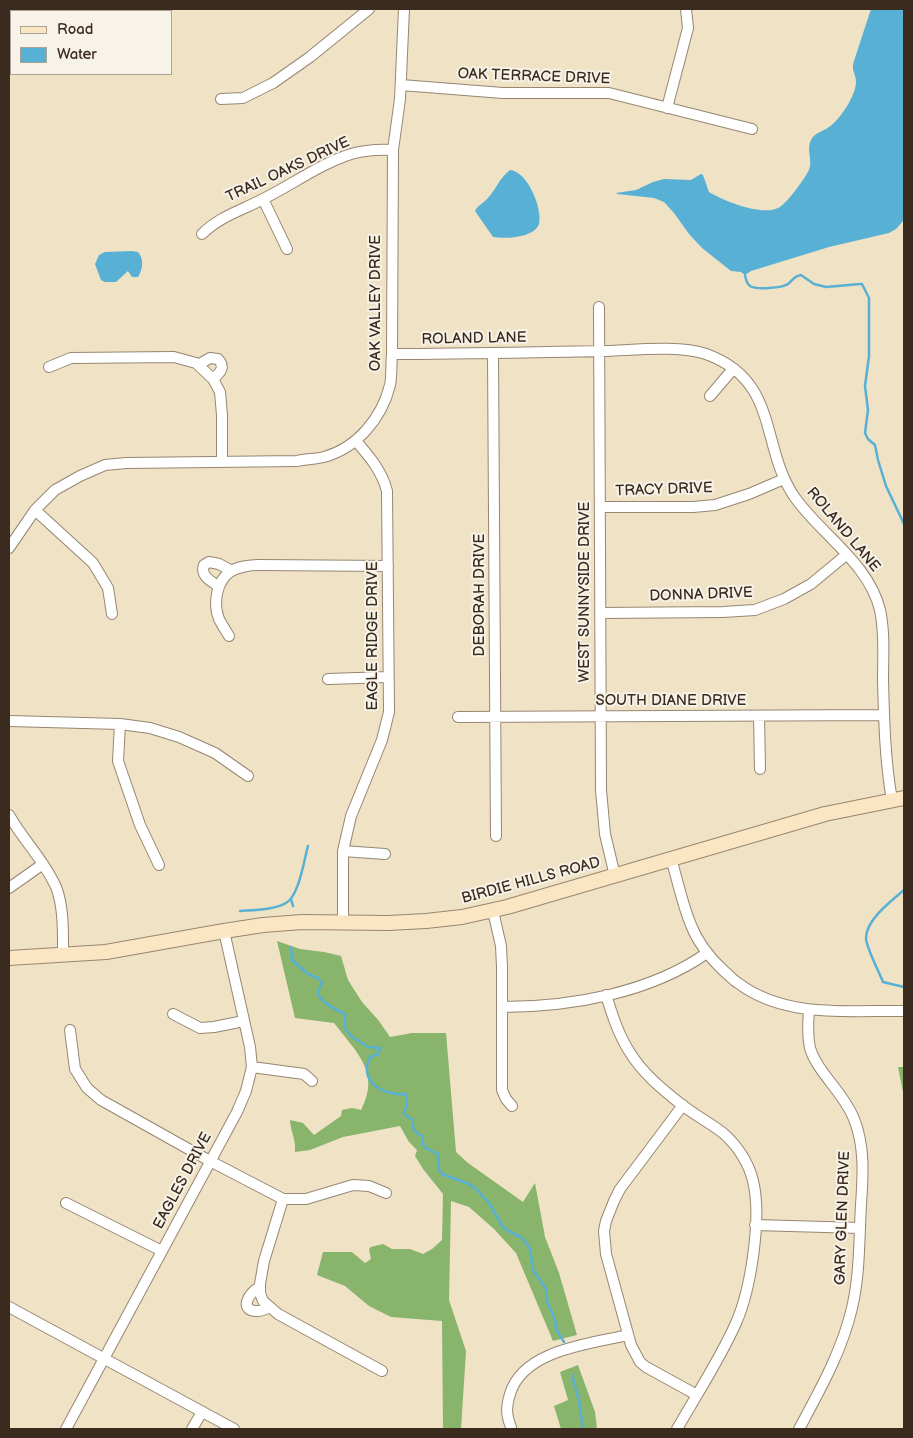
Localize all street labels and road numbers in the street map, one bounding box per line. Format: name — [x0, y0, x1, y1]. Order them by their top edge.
street label: OAK TERRACE DRIVE — [457, 65, 611, 89]
street label: TRAIL OAKS DRIVE — [223, 133, 353, 207]
street label: OAK VALLEY DRIVE — [367, 235, 385, 371]
street label: ROLAND LANE — [421, 329, 527, 349]
street label: TRACY DRIVE — [615, 479, 713, 501]
street label: ROLAND LANE — [802, 484, 884, 576]
street label: WEST SUNNYSIDE DRIVE — [576, 502, 594, 682]
street label: DEBORAH DRIVE — [471, 534, 489, 656]
street label: EAGLE RIDGE DRIVE — [364, 561, 382, 711]
street label: DONNA DRIVE — [649, 584, 753, 606]
street label: SOUTH DIANE DRIVE — [596, 692, 746, 710]
street label: BIRDIE HILLS ROAD — [460, 854, 602, 908]
street label: EAGLES DRIVE — [150, 1130, 216, 1232]
street label: GARY GLEN DRIVE — [832, 1151, 854, 1285]

